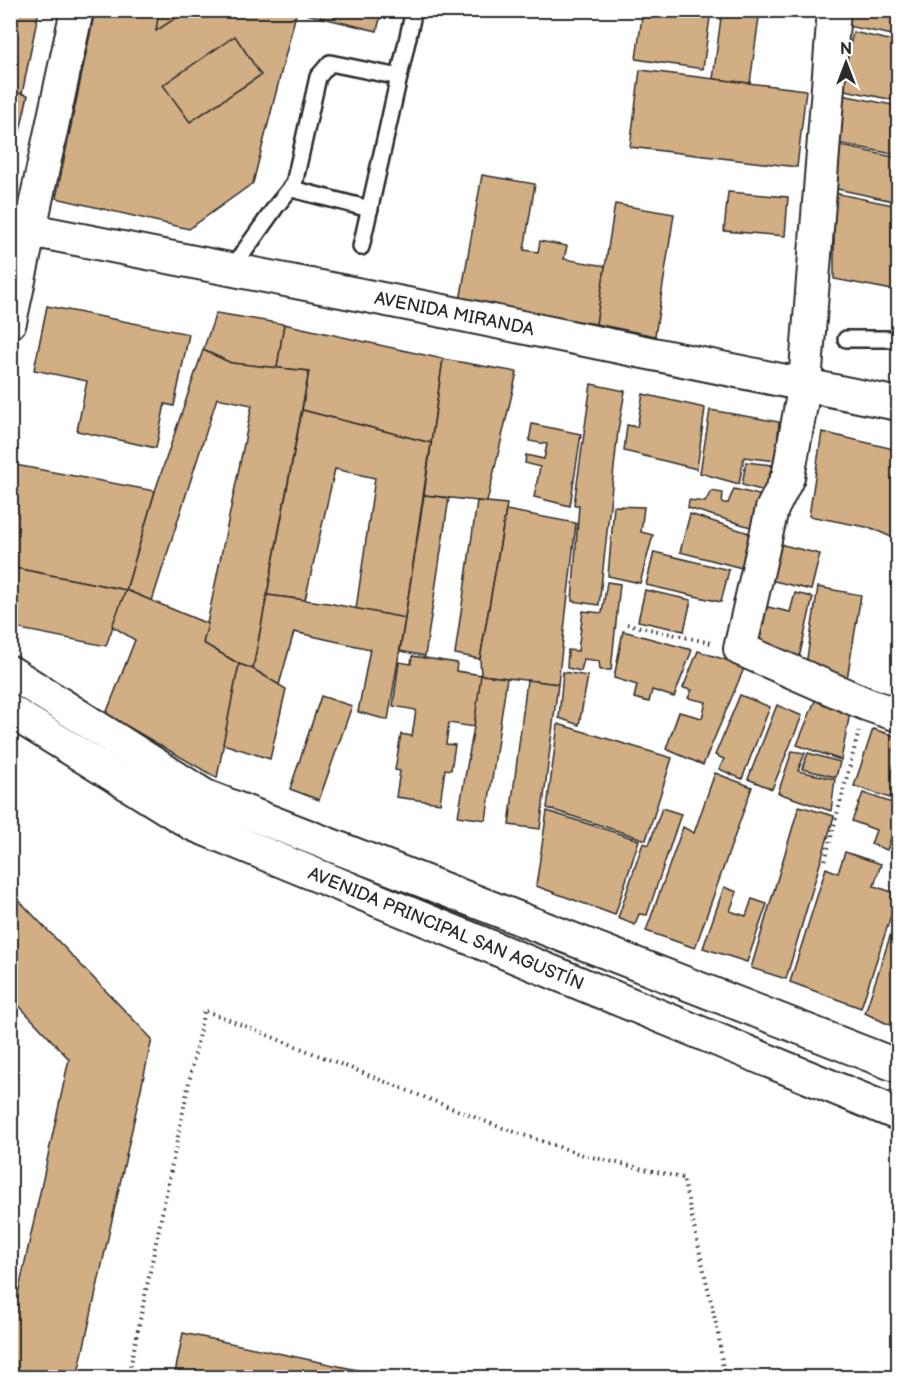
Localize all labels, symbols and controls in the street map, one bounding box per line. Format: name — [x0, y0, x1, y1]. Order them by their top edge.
north arrow — [816, 33, 876, 93]
text: N — [840, 40, 852, 59]
street label: AVENIDA MIRANDA — [373, 287, 536, 340]
street label: AVENIDA PRINCIPAL SAN AGUSTÍN — [305, 863, 587, 994]

